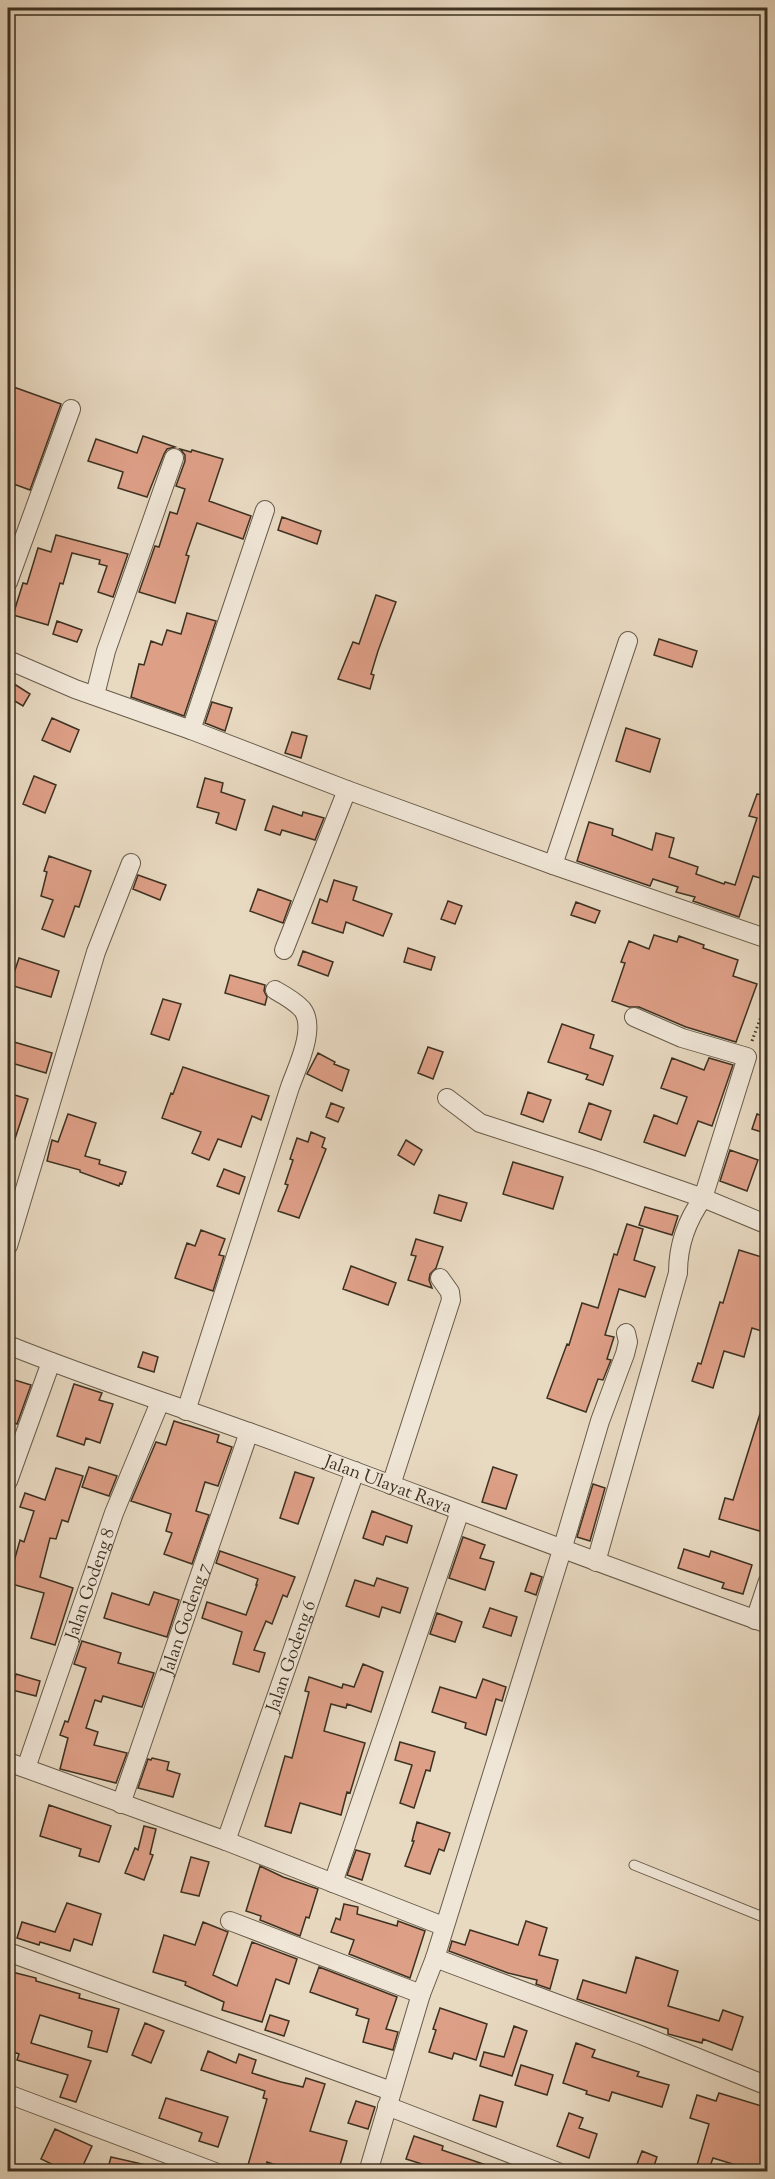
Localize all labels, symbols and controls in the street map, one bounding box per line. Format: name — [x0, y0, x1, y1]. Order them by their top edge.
street label: Jalan Ulayat Raya — [319, 1450, 455, 1521]
street label: Jalan Godeng 8 — [60, 1525, 123, 1645]
street label: Jalan Godeng 7 — [155, 1560, 218, 1680]
street label: Jalan Godeng 6 — [261, 1597, 324, 1717]

